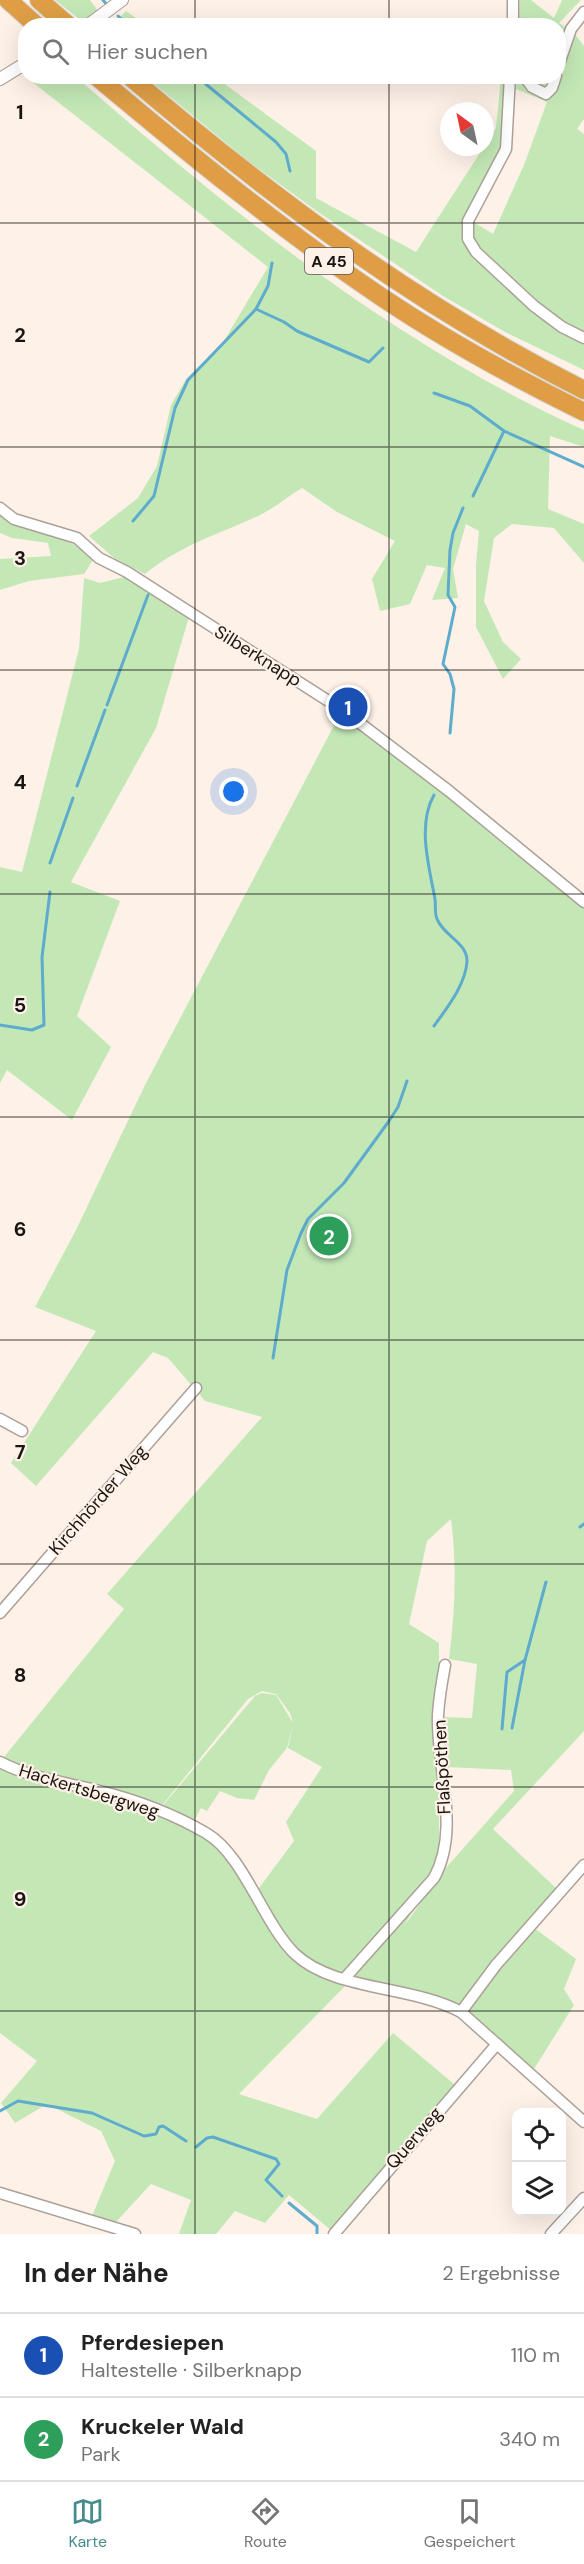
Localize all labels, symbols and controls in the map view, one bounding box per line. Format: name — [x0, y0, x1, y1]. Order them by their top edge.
search box — [18, 18, 566, 84]
icon: search — [39, 35, 72, 68]
text: Hier suchen — [87, 37, 208, 66]
text: 1 — [16, 99, 24, 125]
north arrow — [440, 102, 494, 156]
road number: A 45 — [305, 248, 353, 274]
text: 2 — [14, 322, 26, 348]
text: 3 — [14, 545, 26, 571]
street label: Silberknapp — [210, 620, 306, 692]
pin: 1 — [328, 684, 368, 730]
text: 4 — [14, 769, 27, 795]
your location — [219, 777, 248, 806]
text: 5 — [14, 992, 26, 1018]
pin: 2 — [310, 1214, 348, 1258]
text: 6 — [14, 1216, 26, 1242]
text: 7 — [15, 1439, 26, 1465]
street label: Kirchhörder Weg — [43, 1440, 153, 1560]
text: 8 — [14, 1662, 26, 1688]
street label: Flaßpöthen — [428, 1719, 456, 1815]
street label: Hackertsbergweg — [16, 1758, 162, 1824]
text: 9 — [14, 1886, 26, 1912]
street label: Querweg — [380, 2102, 448, 2174]
map controls — [512, 2108, 566, 2216]
button: locate — [512, 2108, 566, 2162]
button: layers — [512, 2162, 566, 2216]
text: In der Nähe — [24, 2256, 169, 2290]
text: 2 Ergebnisse — [442, 2260, 560, 2286]
text: Pferdesiepen — [81, 2328, 224, 2357]
text: 1 — [40, 2342, 47, 2368]
text: 110 m — [511, 2342, 560, 2368]
text: Haltestelle · Silberknapp — [81, 2357, 302, 2383]
text: Kruckeler Wald — [81, 2412, 244, 2441]
text: 2 — [38, 2426, 49, 2452]
text: 340 m — [499, 2426, 560, 2452]
text: Park — [81, 2441, 121, 2467]
tab: Karte — [68, 2495, 107, 2552]
tab: Route — [244, 2495, 287, 2552]
tab: Gespeichert — [424, 2495, 516, 2552]

